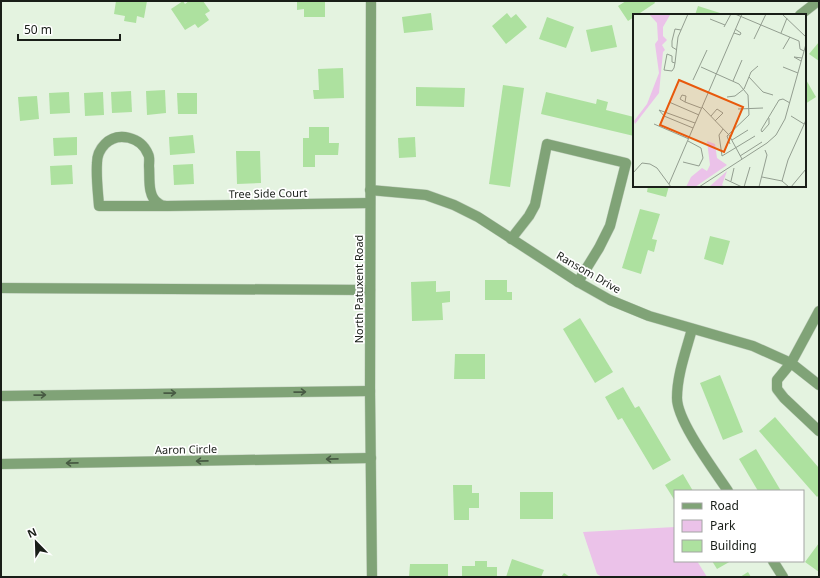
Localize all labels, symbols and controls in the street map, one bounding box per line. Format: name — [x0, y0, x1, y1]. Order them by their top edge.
inset map — [633, 14, 806, 187]
scale bar — [18, 16, 120, 42]
text: 50 m — [24, 21, 52, 38]
street label: Tree Side Court — [228, 185, 308, 201]
street label: North Patuxent Road — [351, 235, 366, 343]
street label: Ransom Drive — [554, 247, 624, 297]
one-way arrow — [293, 388, 306, 396]
one-way arrow — [163, 389, 176, 397]
one-way arrow — [33, 391, 46, 399]
street label: Aaron Circle — [155, 441, 217, 457]
one-way arrow — [326, 455, 339, 463]
one-way arrow — [196, 457, 209, 465]
one-way arrow — [66, 459, 79, 467]
legend — [674, 490, 804, 562]
text: Road — [710, 497, 739, 514]
text: Park — [710, 517, 736, 534]
north arrow — [16, 522, 56, 562]
text: N — [25, 524, 39, 541]
text: Building — [710, 537, 757, 554]

